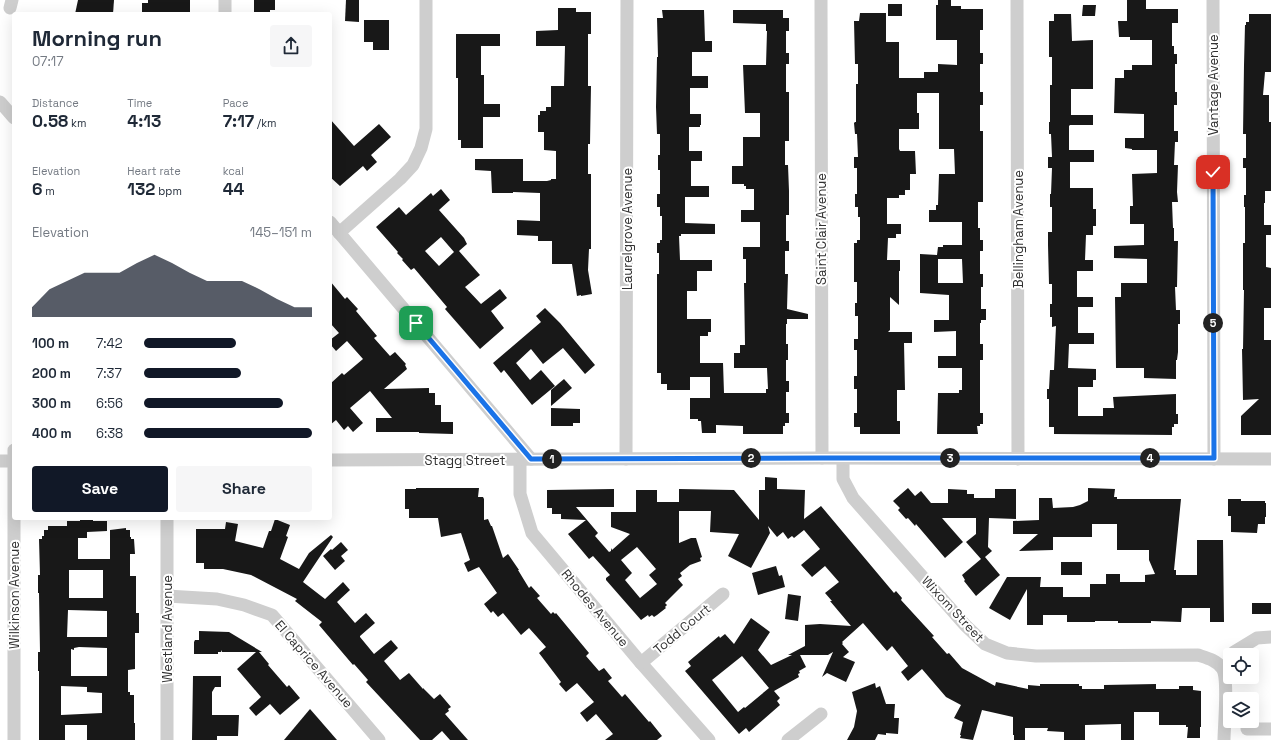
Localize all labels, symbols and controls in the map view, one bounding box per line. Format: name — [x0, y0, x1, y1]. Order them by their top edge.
text: Morning run — [32, 24, 162, 52]
button: share — [270, 25, 312, 67]
street label: Vantage Avenue — [1205, 34, 1222, 136]
text: 07:17 — [32, 53, 64, 70]
text: Distance — [32, 96, 79, 110]
text: Time — [127, 96, 152, 110]
text: Pace — [223, 96, 248, 110]
text: 0.58 — [32, 110, 68, 132]
text: 4:13 — [127, 110, 161, 132]
text: 7:17 — [223, 110, 254, 132]
text: km — [68, 116, 87, 130]
text: /km — [254, 116, 277, 130]
pin — [1196, 155, 1230, 189]
icon: check — [1202, 161, 1224, 183]
text: Elevation — [32, 164, 80, 178]
text: Heart rate — [127, 164, 181, 178]
text: kcal — [223, 164, 244, 178]
street label: Laurelgrove Avenue — [619, 168, 636, 290]
street label: Bellingham Avenue — [1010, 170, 1027, 288]
street label: Saint Clair Avenue — [813, 173, 830, 285]
text: 6 — [32, 178, 43, 200]
text: 132 — [127, 178, 155, 200]
text: 44 — [223, 178, 244, 200]
text: m — [43, 184, 55, 198]
text: bpm — [155, 184, 182, 198]
text: Elevation — [32, 224, 89, 241]
text: 145–151 m — [250, 224, 312, 241]
pin — [399, 306, 433, 340]
icon: arrive — [405, 312, 427, 334]
pin: 5 — [1203, 313, 1223, 333]
text: 5 — [1210, 316, 1216, 330]
text: 100 m — [32, 335, 69, 352]
text: 7:42 — [96, 335, 123, 352]
text: 200 m — [32, 365, 71, 382]
text: 7:37 — [96, 365, 122, 382]
text: 300 m — [32, 395, 71, 412]
text: 6:56 — [96, 395, 123, 412]
text: 400 m — [32, 425, 72, 442]
text: 6:38 — [96, 425, 123, 442]
pin: 2 — [741, 448, 761, 468]
pin: 3 — [940, 448, 960, 468]
pin: 4 — [1140, 448, 1160, 468]
pin: 1 — [542, 449, 562, 469]
text: 2 — [748, 451, 754, 465]
text: 3 — [947, 451, 953, 465]
text: 4 — [1147, 451, 1154, 465]
street label: Stagg Street — [425, 452, 506, 469]
text: 1 — [550, 452, 554, 466]
button: Save — [32, 466, 168, 512]
button: Share — [176, 466, 312, 512]
street label: Wilkinson Avenue — [6, 541, 23, 649]
street label: Rhodes Avenue — [558, 566, 632, 650]
street label: Wixom Street — [918, 572, 988, 646]
street label: Westland Avenue — [159, 575, 176, 683]
street label: Todd Court — [650, 600, 714, 658]
street label: El Caprice Avenue — [271, 617, 357, 711]
map controls — [1223, 648, 1259, 728]
button: locate — [1223, 648, 1259, 684]
button: layers — [1223, 692, 1259, 728]

